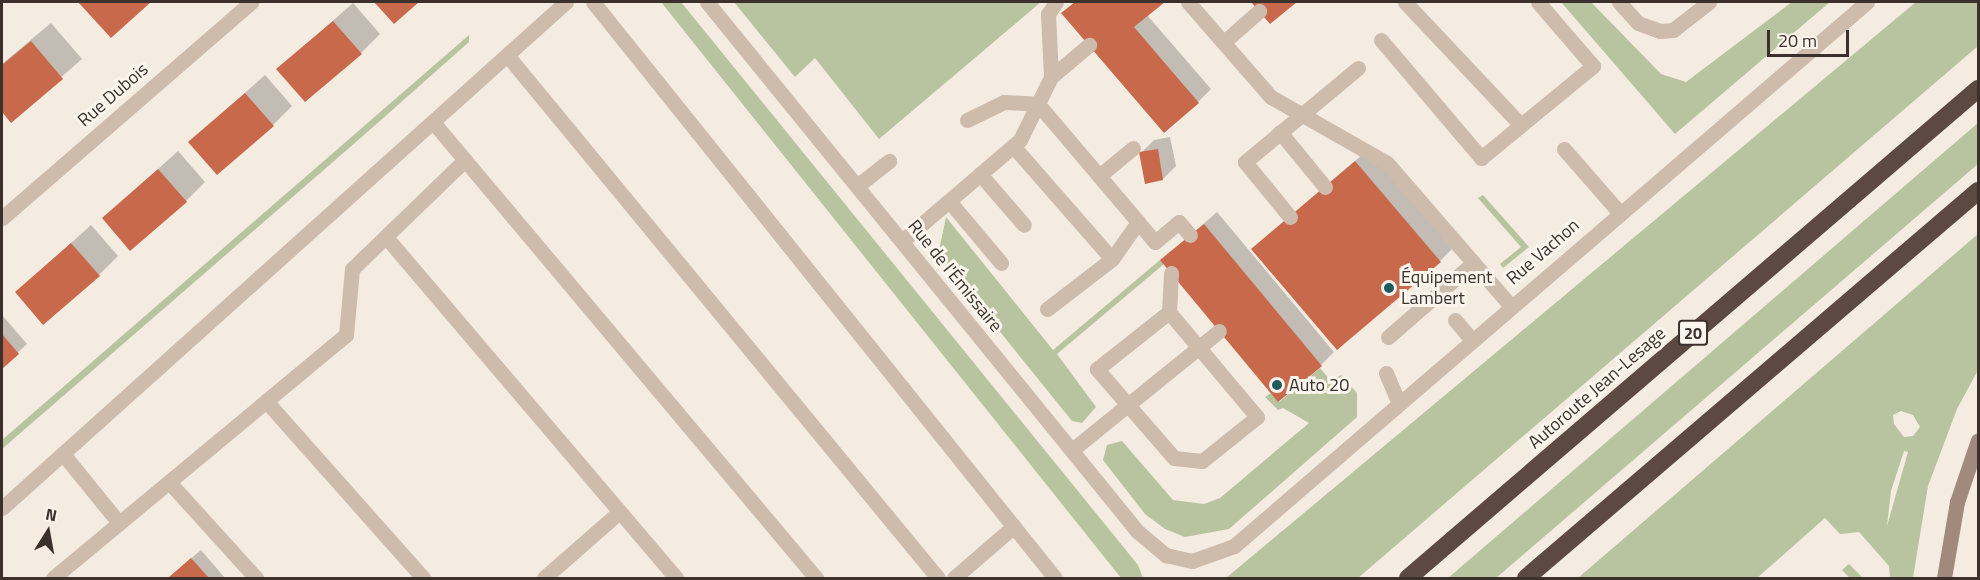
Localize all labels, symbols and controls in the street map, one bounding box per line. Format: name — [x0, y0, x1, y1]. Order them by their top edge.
scale bar — [1770, 18, 1852, 56]
text: 20 m — [1778, 27, 1817, 54]
street label: Rue Dubois — [73, 59, 153, 131]
street label: Rue Vachon — [1502, 215, 1584, 289]
street label: Rue de l'Émissaire — [903, 216, 1007, 336]
place label: Équipement Lambert — [1401, 267, 1492, 310]
marker: Équipement Lambert — [1382, 281, 1396, 295]
road number: 20 — [1678, 320, 1708, 346]
street label: Autoroute Jean-Lesage — [1524, 323, 1670, 453]
place label: Auto 20 — [1289, 374, 1349, 396]
marker: Auto 20 — [1270, 378, 1284, 392]
text: N — [44, 501, 59, 527]
north arrow — [18, 502, 78, 562]

